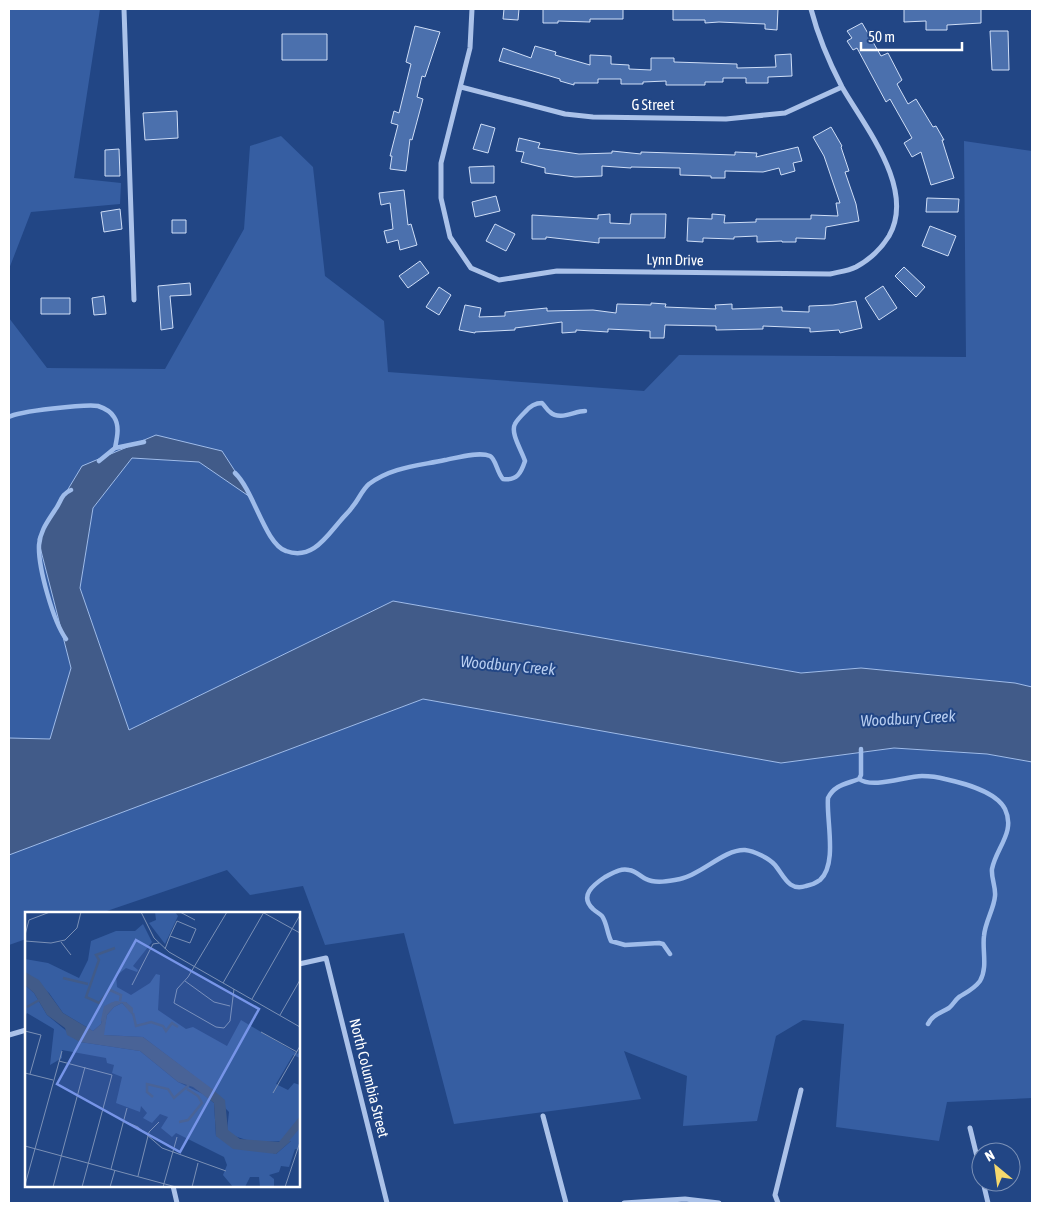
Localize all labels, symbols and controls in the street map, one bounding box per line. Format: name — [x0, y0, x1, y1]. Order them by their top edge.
scale bar — [861, 20, 962, 52]
text: 50 m — [868, 28, 895, 45]
street label: G Street — [632, 96, 674, 113]
street label: Lynn Drive — [646, 251, 704, 269]
water label: Woodbury Creek — [460, 652, 557, 679]
water label: Woodbury Creek — [860, 706, 957, 730]
inset map — [25, 912, 300, 1187]
street label: North Columbia Street — [346, 1017, 393, 1139]
north arrow — [971, 1142, 1021, 1192]
text: N — [982, 1147, 997, 1165]

